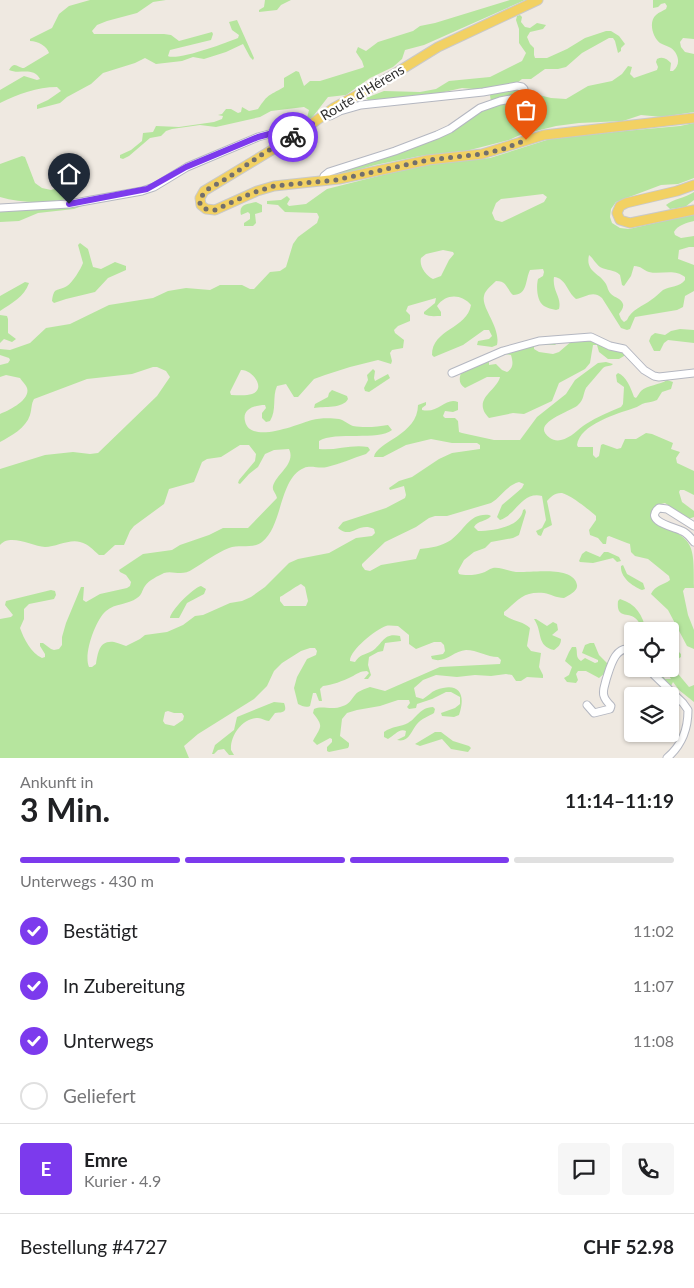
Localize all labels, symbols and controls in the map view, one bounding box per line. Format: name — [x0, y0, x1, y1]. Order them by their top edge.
street label: Route d'Hérens — [317, 60, 407, 124]
pin — [505, 89, 547, 140]
icon: bag — [512, 96, 540, 124]
courier — [268, 112, 318, 162]
icon: bike — [279, 123, 307, 151]
pin — [48, 153, 90, 204]
icon: home — [55, 160, 83, 188]
map controls — [624, 622, 679, 742]
button: locate — [624, 622, 679, 677]
button: layers — [624, 687, 679, 742]
text: Ankunft in — [20, 772, 93, 791]
text: 11:14–11:19 — [565, 789, 674, 812]
text: 3 Min. — [20, 790, 110, 829]
text: Unterwegs · 430 m — [20, 871, 154, 890]
icon: check — [20, 917, 48, 945]
text: Bestätigt — [63, 919, 138, 942]
text: 11:02 — [633, 921, 674, 940]
icon: check — [20, 972, 48, 1000]
text: In Zubereitung — [63, 974, 185, 997]
text: 11:07 — [633, 976, 674, 995]
icon: check — [20, 1027, 48, 1055]
text: Unterwegs — [63, 1029, 154, 1052]
text: 11:08 — [633, 1031, 674, 1050]
text: Geliefert — [63, 1084, 136, 1107]
button: chat — [558, 1143, 610, 1195]
button: phone — [622, 1143, 674, 1195]
text: Emre — [84, 1148, 128, 1171]
text: E — [41, 1157, 51, 1180]
text: Kurier · 4.9 — [84, 1171, 161, 1190]
text: Bestellung #4727 — [20, 1235, 167, 1258]
text: CHF 52.98 — [583, 1235, 674, 1258]

